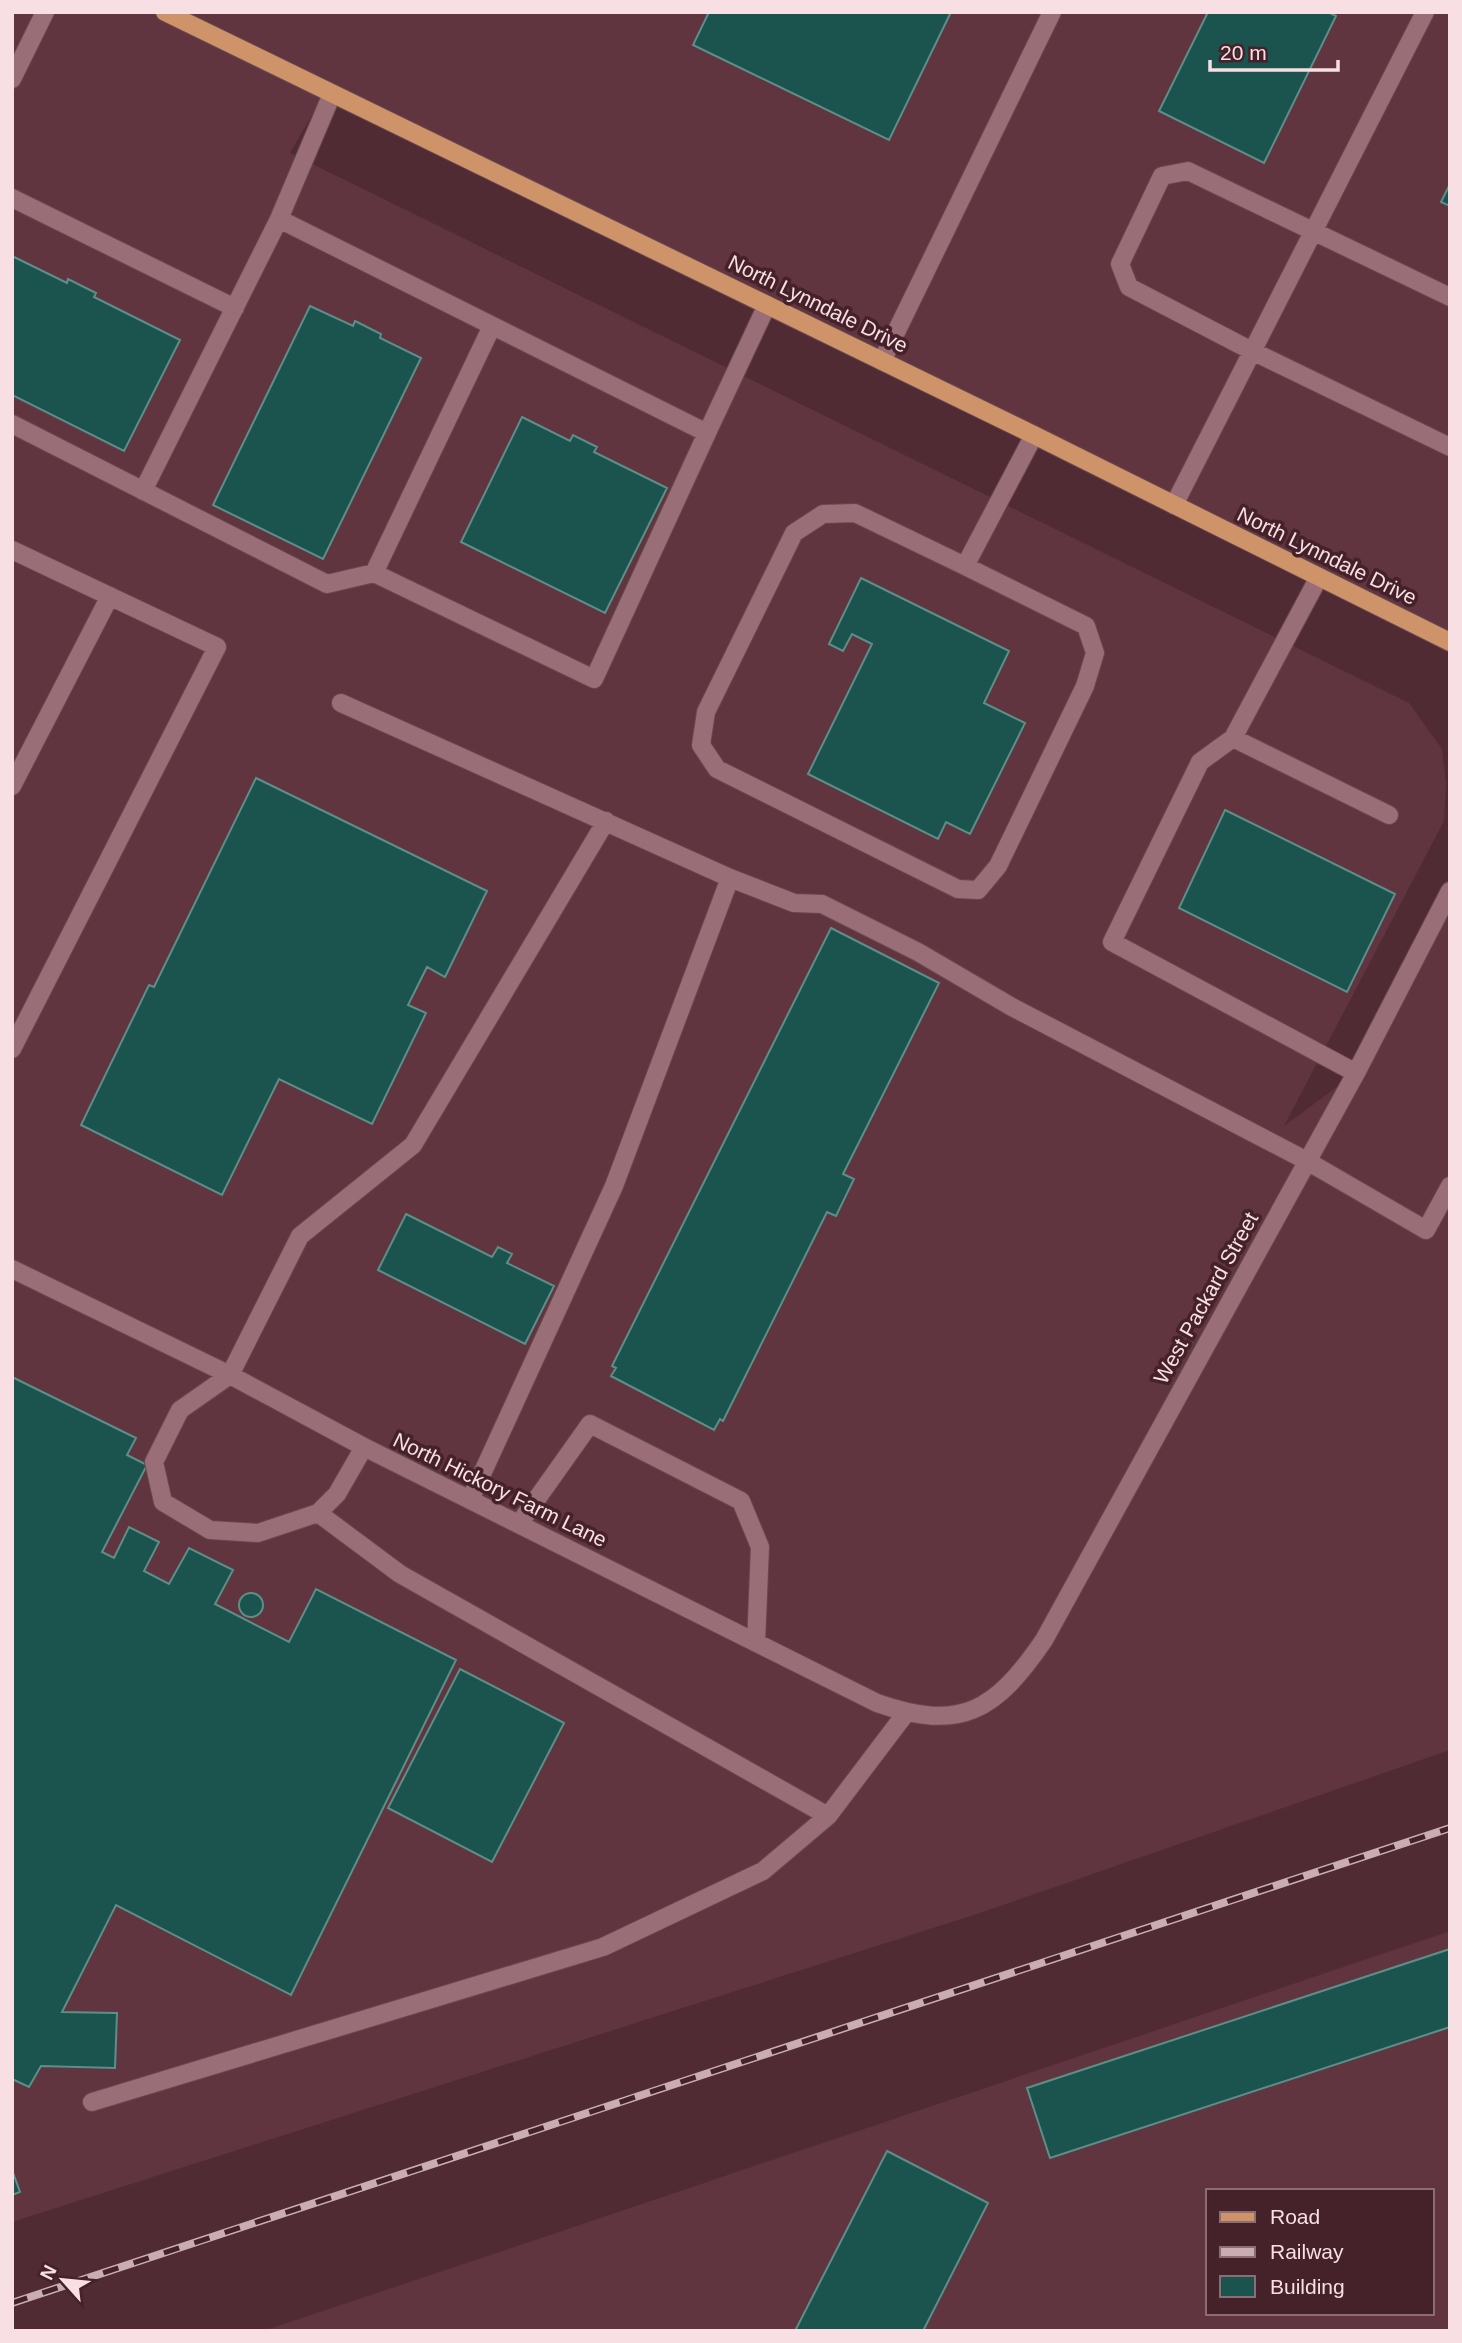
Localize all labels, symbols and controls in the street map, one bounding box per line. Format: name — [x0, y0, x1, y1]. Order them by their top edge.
scale bar — [1210, 28, 1338, 72]
text: 20 m — [1220, 41, 1267, 64]
street label: North Lynndale Drive — [725, 250, 912, 357]
street label: North Lynndale Drive — [1234, 502, 1421, 609]
street label: West Packard Street — [1149, 1208, 1262, 1387]
street label: North Hickory Farm Lane — [390, 1428, 611, 1551]
legend — [1206, 2189, 1434, 2315]
text: Road — [1270, 2205, 1320, 2228]
text: Railway — [1270, 2240, 1344, 2263]
north arrow — [28, 2245, 98, 2315]
text: N — [36, 2262, 61, 2283]
text: Building — [1270, 2275, 1345, 2298]

